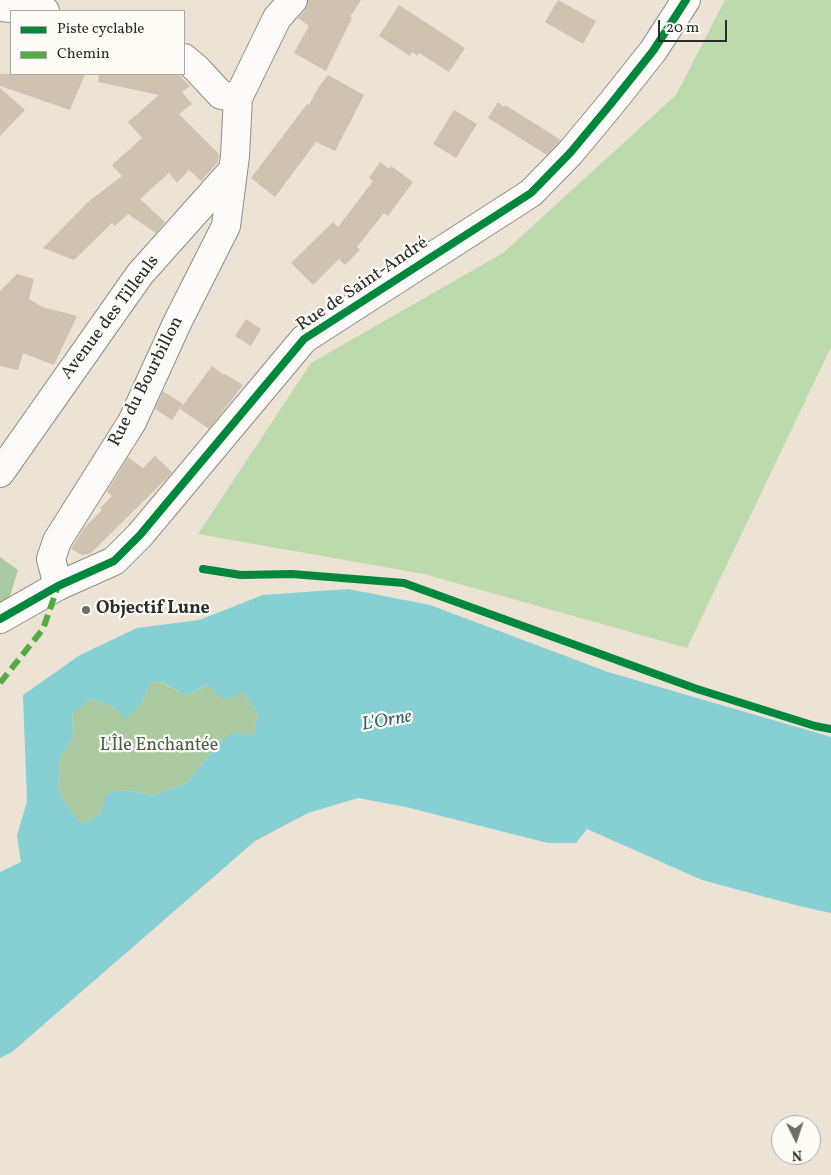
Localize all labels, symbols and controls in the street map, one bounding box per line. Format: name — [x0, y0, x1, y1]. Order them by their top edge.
legend — [10, 10, 185, 75]
scale bar — [661, 10, 730, 42]
text: 20 m — [666, 18, 699, 39]
text: Piste cyclable — [57, 19, 144, 40]
text: Chemin — [57, 44, 110, 65]
street label: Rue de Saint-André — [293, 233, 433, 337]
street label: Avenue des Tilleuls — [57, 252, 165, 384]
street label: Rue du Bourbillon — [105, 313, 189, 451]
place label: Objectif Lune — [96, 599, 210, 621]
marker: Objectif Lune — [80, 604, 92, 616]
water label: L'Orne — [360, 706, 414, 738]
park label: L'Île Enchantée — [100, 736, 218, 758]
north arrow — [771, 1115, 821, 1165]
text: N — [791, 1145, 803, 1164]

